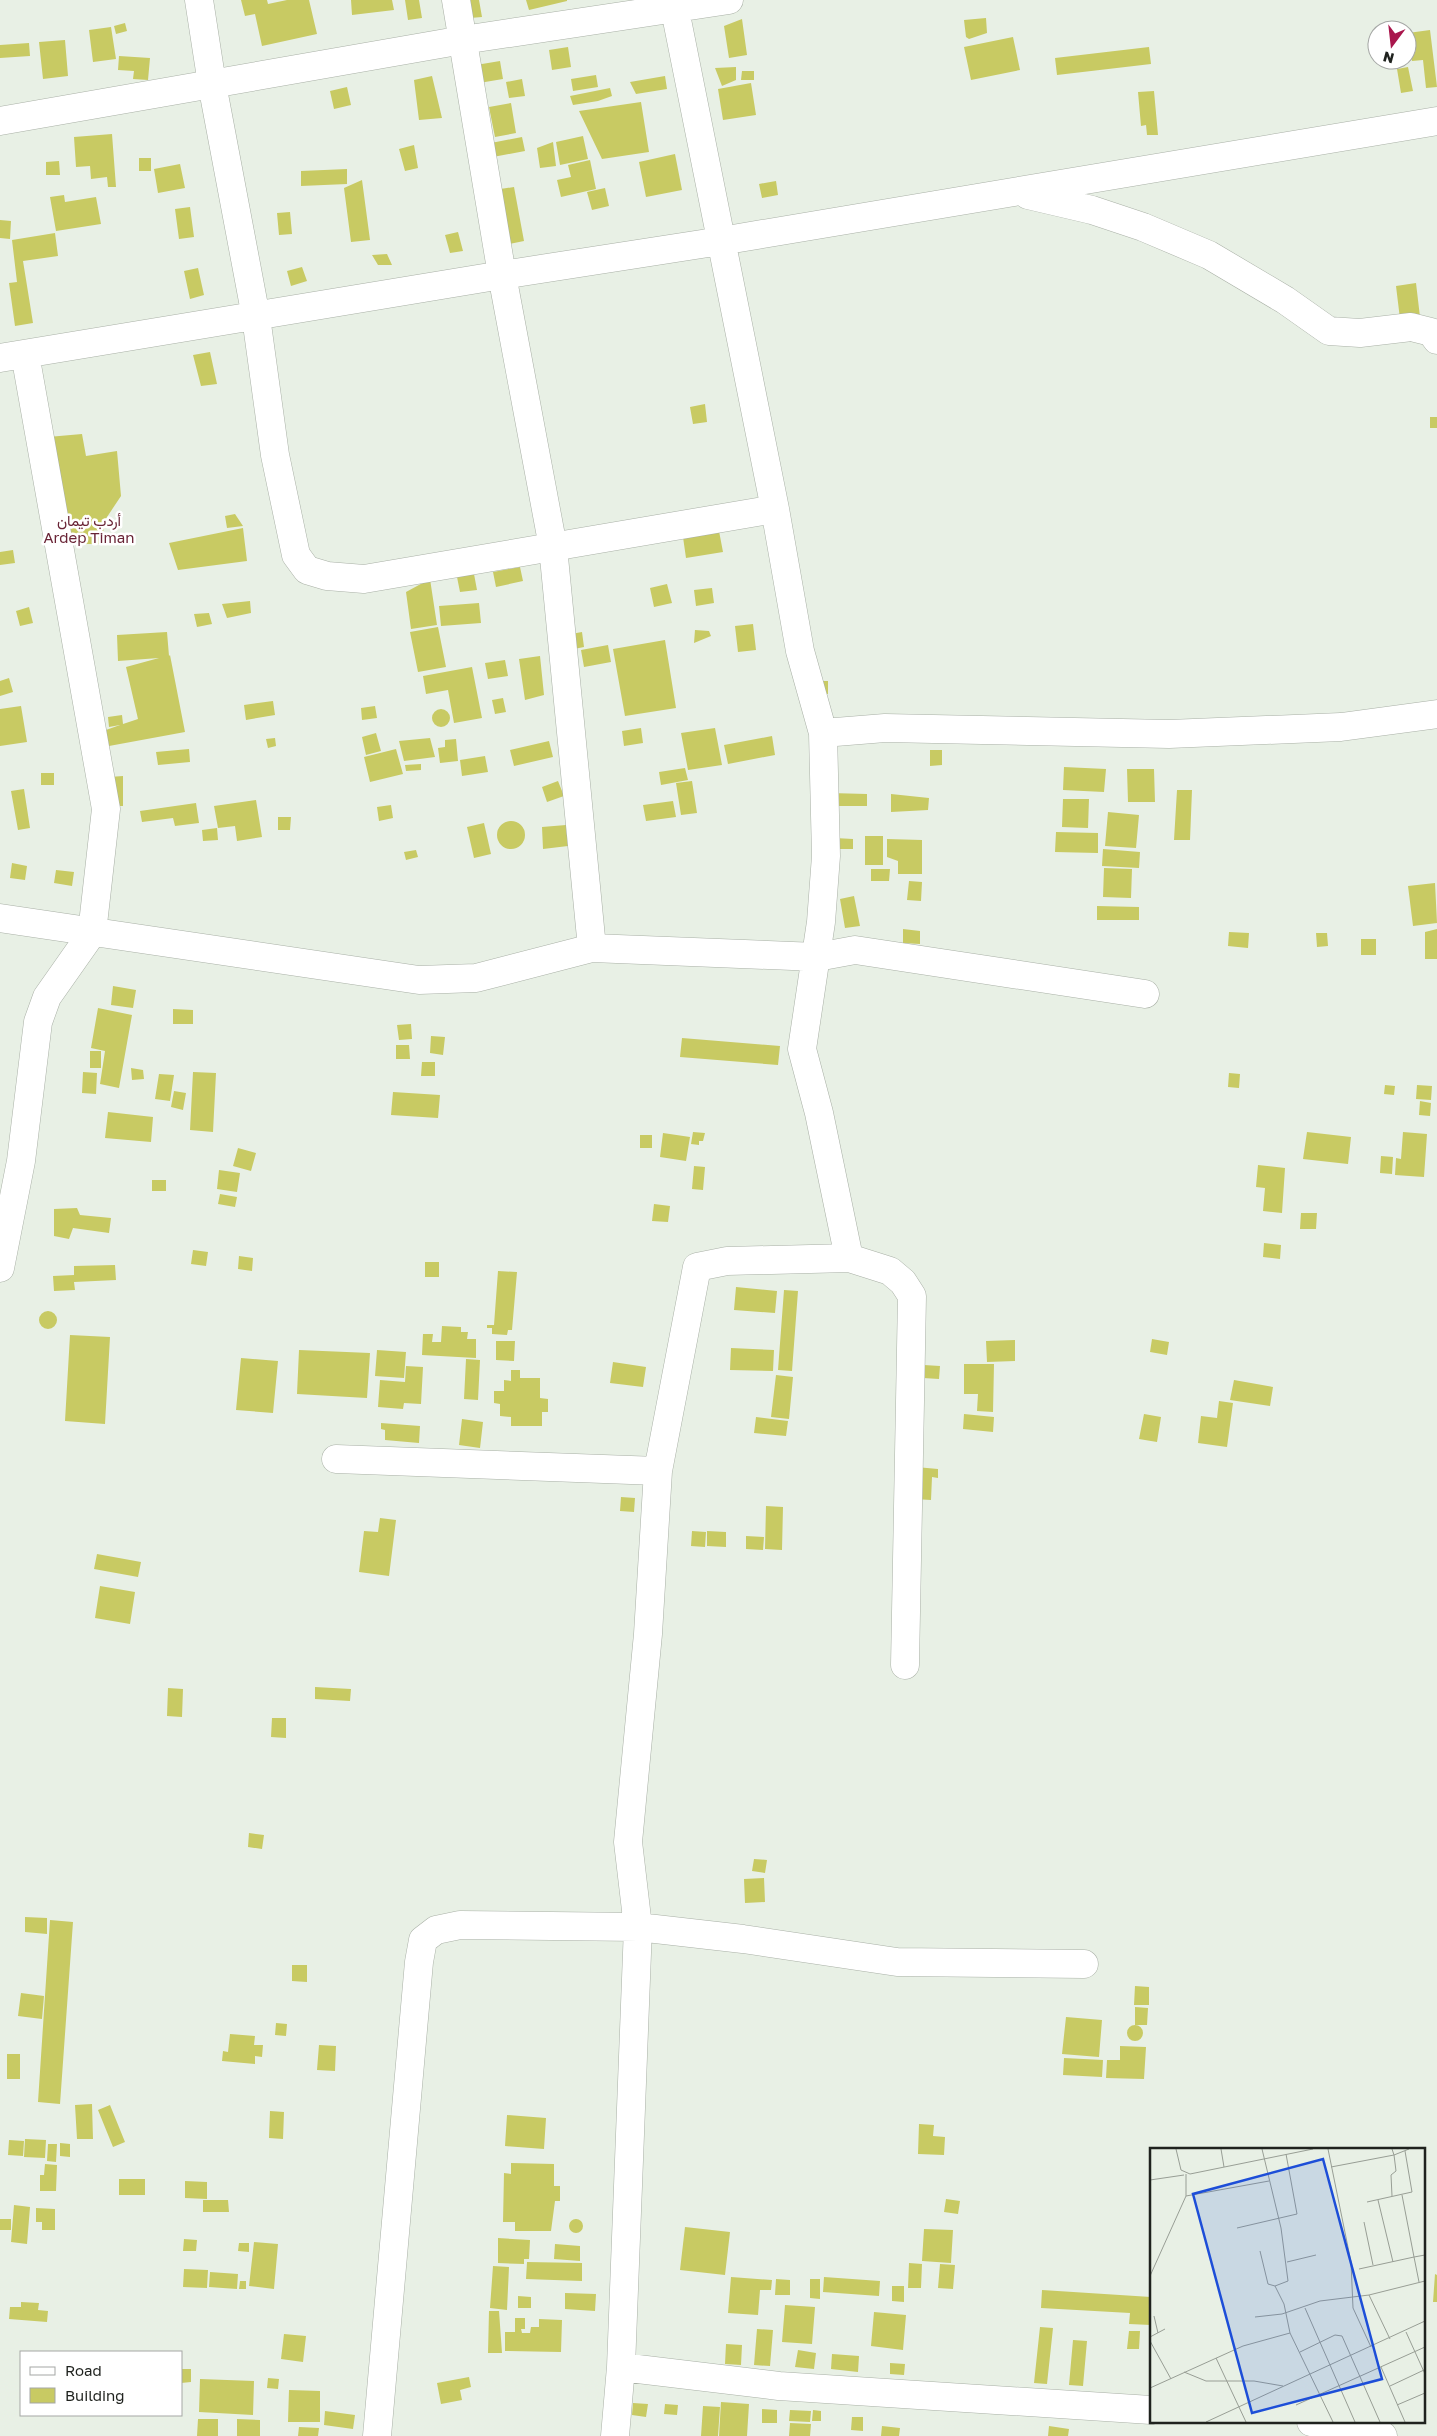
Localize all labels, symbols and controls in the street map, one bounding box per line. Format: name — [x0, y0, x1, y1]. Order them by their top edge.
north arrow — [1367, 20, 1417, 70]
text: N — [1381, 48, 1396, 68]
district label: أردب تيمان Ardep Timan — [44, 511, 134, 546]
inset map — [1150, 2148, 1424, 2424]
legend — [20, 2351, 182, 2416]
text: Road — [65, 2361, 102, 2379]
text: Building — [65, 2386, 125, 2404]

